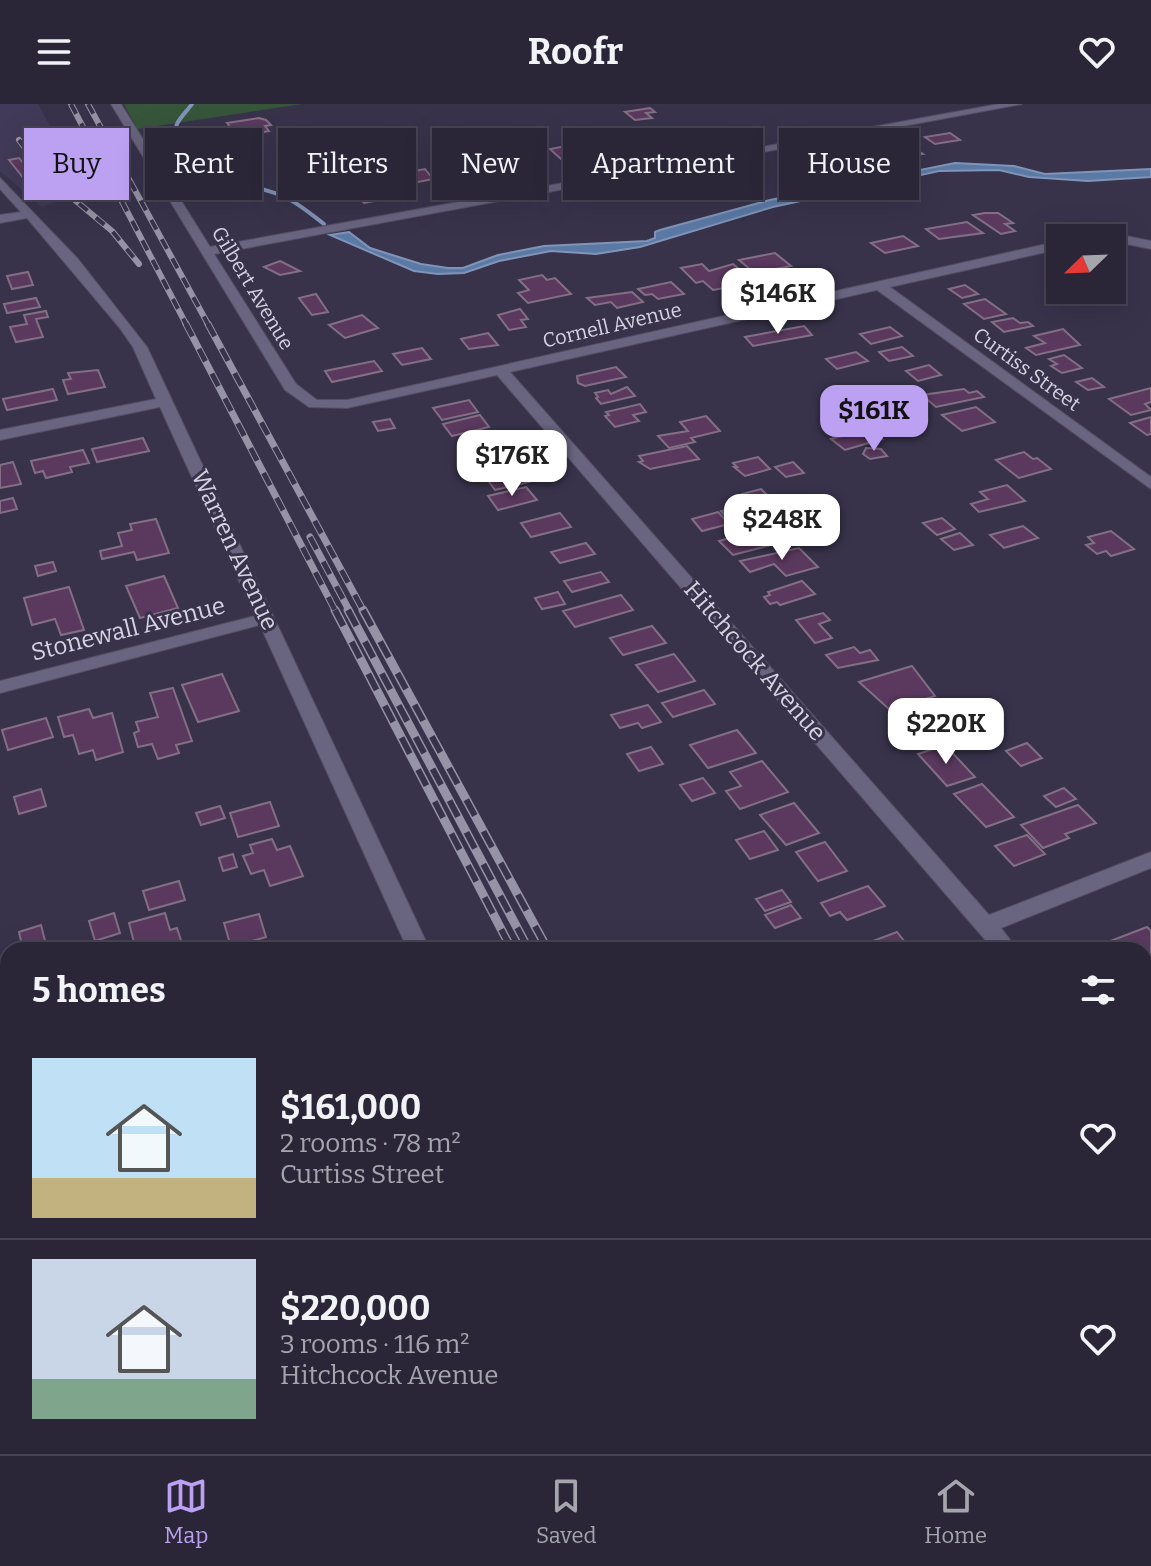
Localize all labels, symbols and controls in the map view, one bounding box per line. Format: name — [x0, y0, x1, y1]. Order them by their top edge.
icon: menu — [32, 30, 76, 74]
text: Roofr — [528, 30, 623, 74]
icon: heart — [1075, 30, 1119, 74]
chip: Buy — [24, 128, 129, 200]
chip: Rent — [145, 128, 262, 200]
chip: Filters — [278, 128, 416, 200]
chip: New — [432, 128, 547, 200]
chip: Apartment — [563, 128, 763, 200]
chip: House — [779, 128, 919, 200]
street label: Gilbert Avenue — [207, 222, 299, 354]
north arrow — [1046, 224, 1126, 304]
map controls — [1046, 224, 1126, 304]
pin: $146K — [722, 268, 834, 336]
text: $146K — [740, 278, 816, 309]
street label: Cornell Avenue — [540, 297, 684, 353]
street label: Curtiss Street — [969, 322, 1085, 416]
pin: $161K — [818, 385, 930, 453]
text: $161K — [838, 395, 910, 426]
pin: $176K — [456, 430, 568, 498]
text: $176K — [475, 440, 549, 471]
street label: Warren Avenue — [186, 465, 284, 635]
pin: $248K — [726, 494, 838, 562]
text: $248K — [742, 504, 822, 535]
street label: Hitchcock Avenue — [678, 576, 832, 746]
street label: Stonewall Avenue — [28, 591, 228, 667]
pin: $220K — [890, 698, 1002, 766]
text: $220K — [906, 708, 986, 739]
icon: filters — [1076, 968, 1120, 1012]
text: 5 homes — [32, 970, 166, 1011]
text: $161,000 — [280, 1087, 421, 1128]
icon: home — [96, 1090, 192, 1186]
icon: heart — [1076, 1116, 1120, 1160]
text: 2 rooms · 78 m² — [280, 1128, 461, 1159]
text: Curtiss Street — [280, 1159, 444, 1190]
text: $220,000 — [280, 1288, 431, 1329]
icon: home — [96, 1291, 192, 1387]
icon: heart — [1076, 1317, 1120, 1361]
text: 3 rooms · 116 m² — [280, 1329, 470, 1360]
text: Hitchcock Avenue — [280, 1360, 499, 1391]
tab: Map — [164, 1474, 208, 1549]
tab: Saved — [536, 1474, 597, 1549]
tab: Home — [924, 1474, 987, 1549]

